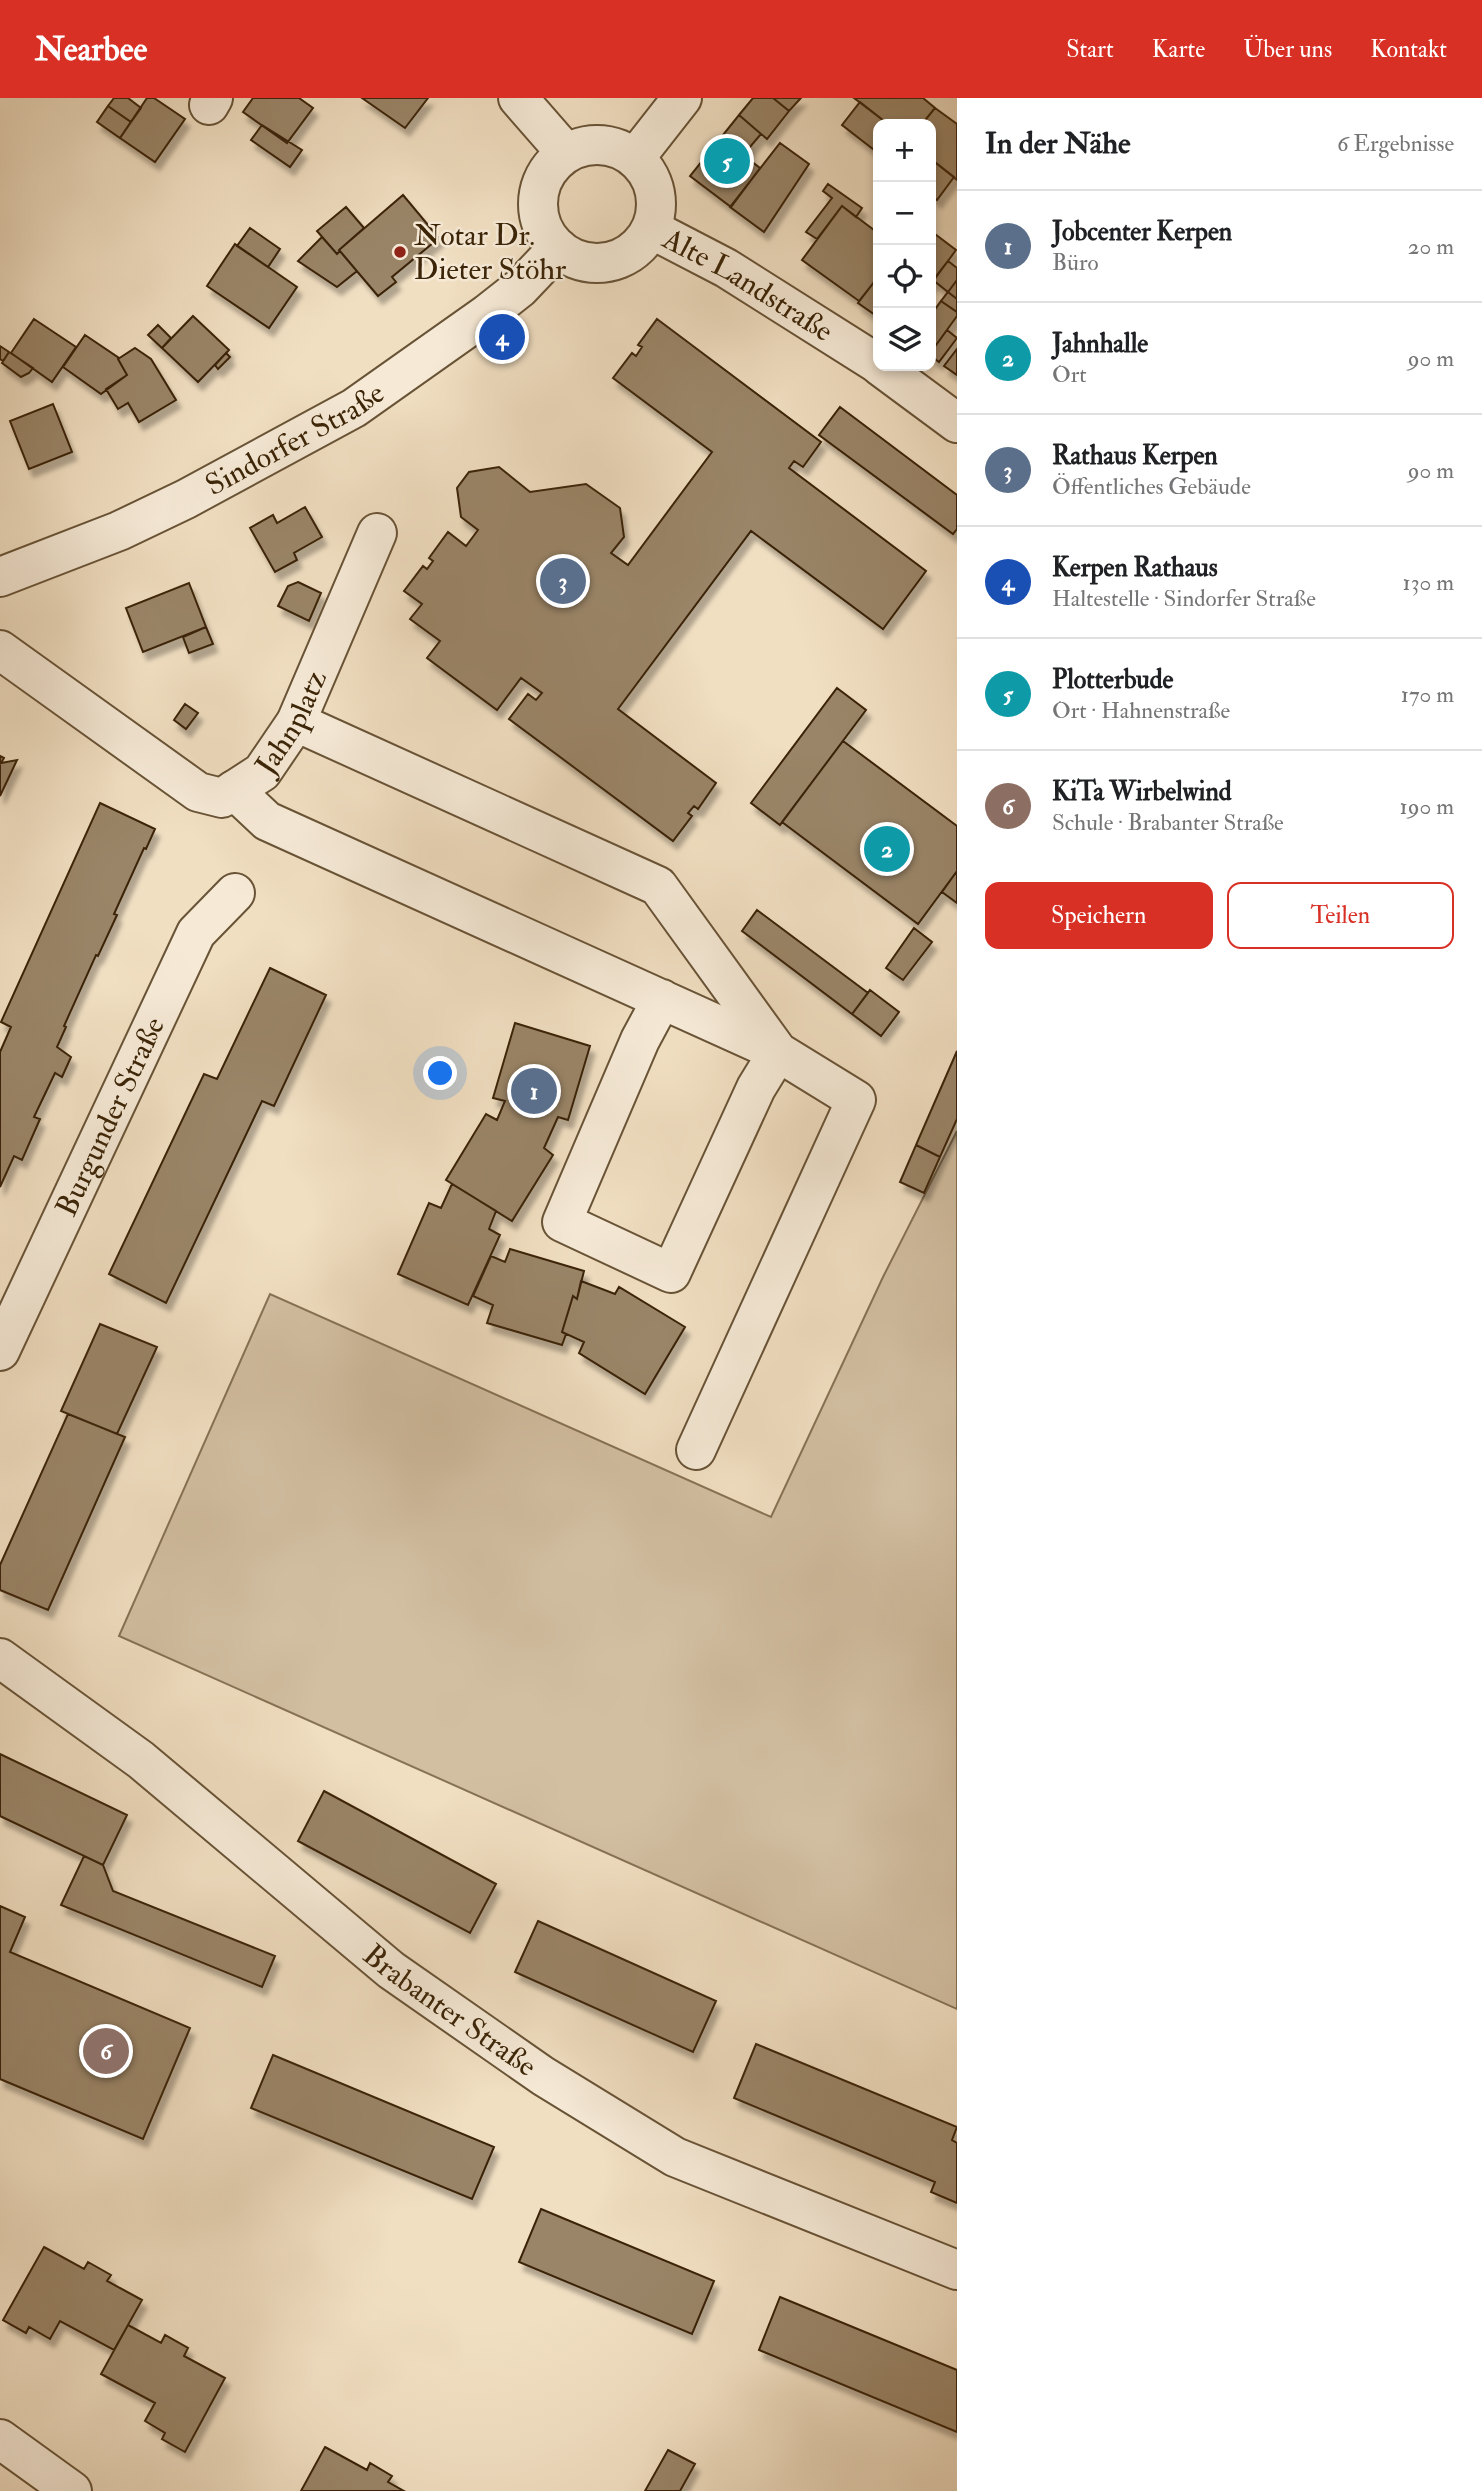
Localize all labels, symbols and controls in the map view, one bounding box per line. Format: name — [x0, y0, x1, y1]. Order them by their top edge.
text: Nearbee — [35, 29, 147, 70]
text: Start — [1066, 34, 1114, 65]
text: Karte — [1152, 34, 1205, 65]
text: Über uns — [1243, 34, 1332, 65]
text: Kontakt — [1370, 34, 1447, 65]
map controls — [873, 119, 936, 371]
button: + — [873, 119, 936, 182]
text: In der Nähe — [985, 125, 1130, 162]
text: 6 Ergebnisse — [1337, 129, 1454, 158]
pin: 5 — [704, 135, 750, 187]
button: − — [873, 182, 936, 245]
text: Jobcenter Kerpen — [1052, 216, 1232, 248]
place label: Notar Dr. Dieter Stöhr — [414, 217, 566, 288]
street label: Alte Landstraße — [656, 220, 840, 350]
text: 1 — [1004, 232, 1012, 261]
text: 20 m — [1408, 232, 1454, 261]
marker: Notar Dr. Dieter Stöhr — [392, 244, 408, 260]
button: locate — [873, 245, 936, 308]
text: Büro — [1052, 248, 1099, 277]
button: layers — [873, 308, 936, 371]
pin: 4 — [479, 311, 525, 363]
text: Jahnhalle — [1052, 328, 1148, 360]
text: 2 — [1002, 344, 1014, 373]
text: 90 m — [1408, 344, 1454, 373]
text: Ort — [1052, 360, 1087, 389]
street label: Sindorfer Straße — [199, 375, 391, 504]
text: Rathaus Kerpen — [1052, 440, 1218, 472]
text: 3 — [1004, 456, 1012, 485]
text: 90 m — [1408, 456, 1454, 485]
text: Öffentliches Gebäude — [1052, 472, 1251, 501]
text: Kerpen Rathaus — [1052, 552, 1218, 584]
pin: 3 — [540, 555, 586, 607]
text: 4 — [1002, 568, 1014, 597]
text: 130 m — [1402, 568, 1454, 597]
text: Haltestelle · Sindorfer Straße — [1052, 584, 1316, 613]
text: Plotterbude — [1052, 664, 1173, 696]
street label: Jahnplatz — [247, 665, 335, 783]
text: 5 — [1003, 680, 1013, 709]
text: 170 m — [1401, 680, 1454, 709]
text: Ort · Hahnenstraße — [1052, 696, 1230, 725]
text: KiTa Wirbelwind — [1052, 776, 1232, 808]
text: 6 — [1002, 792, 1014, 821]
text: 190 m — [1400, 792, 1454, 821]
text: Schule · Brabanter Straße — [1052, 808, 1284, 837]
pin: 2 — [864, 823, 910, 875]
button: Speichern — [985, 882, 1213, 949]
button: Teilen — [1227, 882, 1454, 949]
street label: Burgunder Straße — [48, 1011, 173, 1222]
your location — [423, 1056, 457, 1090]
pin: 1 — [511, 1065, 557, 1117]
street label: Brabanter Straße — [355, 1937, 544, 2085]
pin: 6 — [83, 2025, 129, 2077]

